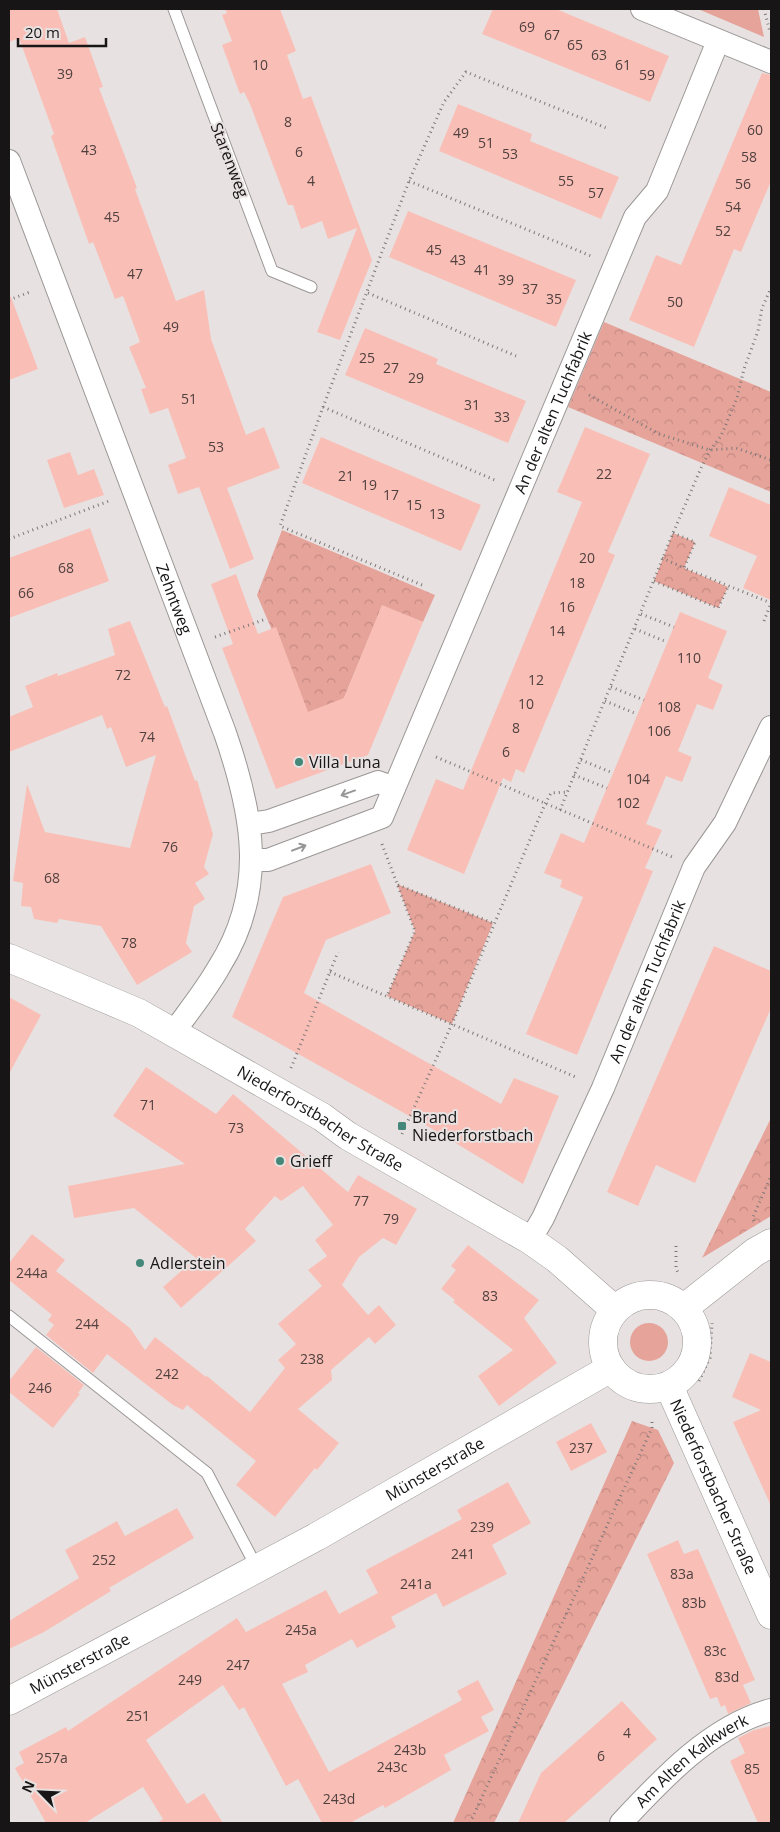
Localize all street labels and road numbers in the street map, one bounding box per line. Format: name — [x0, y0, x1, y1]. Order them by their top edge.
street label: Starenweg — [206, 119, 254, 201]
street label: An der alten Tuchfabrik — [509, 327, 597, 497]
street label: Zehntweg — [151, 561, 198, 637]
street label: An der alten Tuchfabrik — [604, 896, 690, 1066]
street label: Niederforstbacher Straße — [233, 1060, 407, 1176]
street label: Niederforstbacher Straße — [665, 1395, 762, 1578]
street label: Münsterstraße — [381, 1432, 488, 1506]
street label: Münsterstraße — [26, 1628, 134, 1699]
street label: Am Alten Kalkwerk — [630, 1708, 752, 1812]

